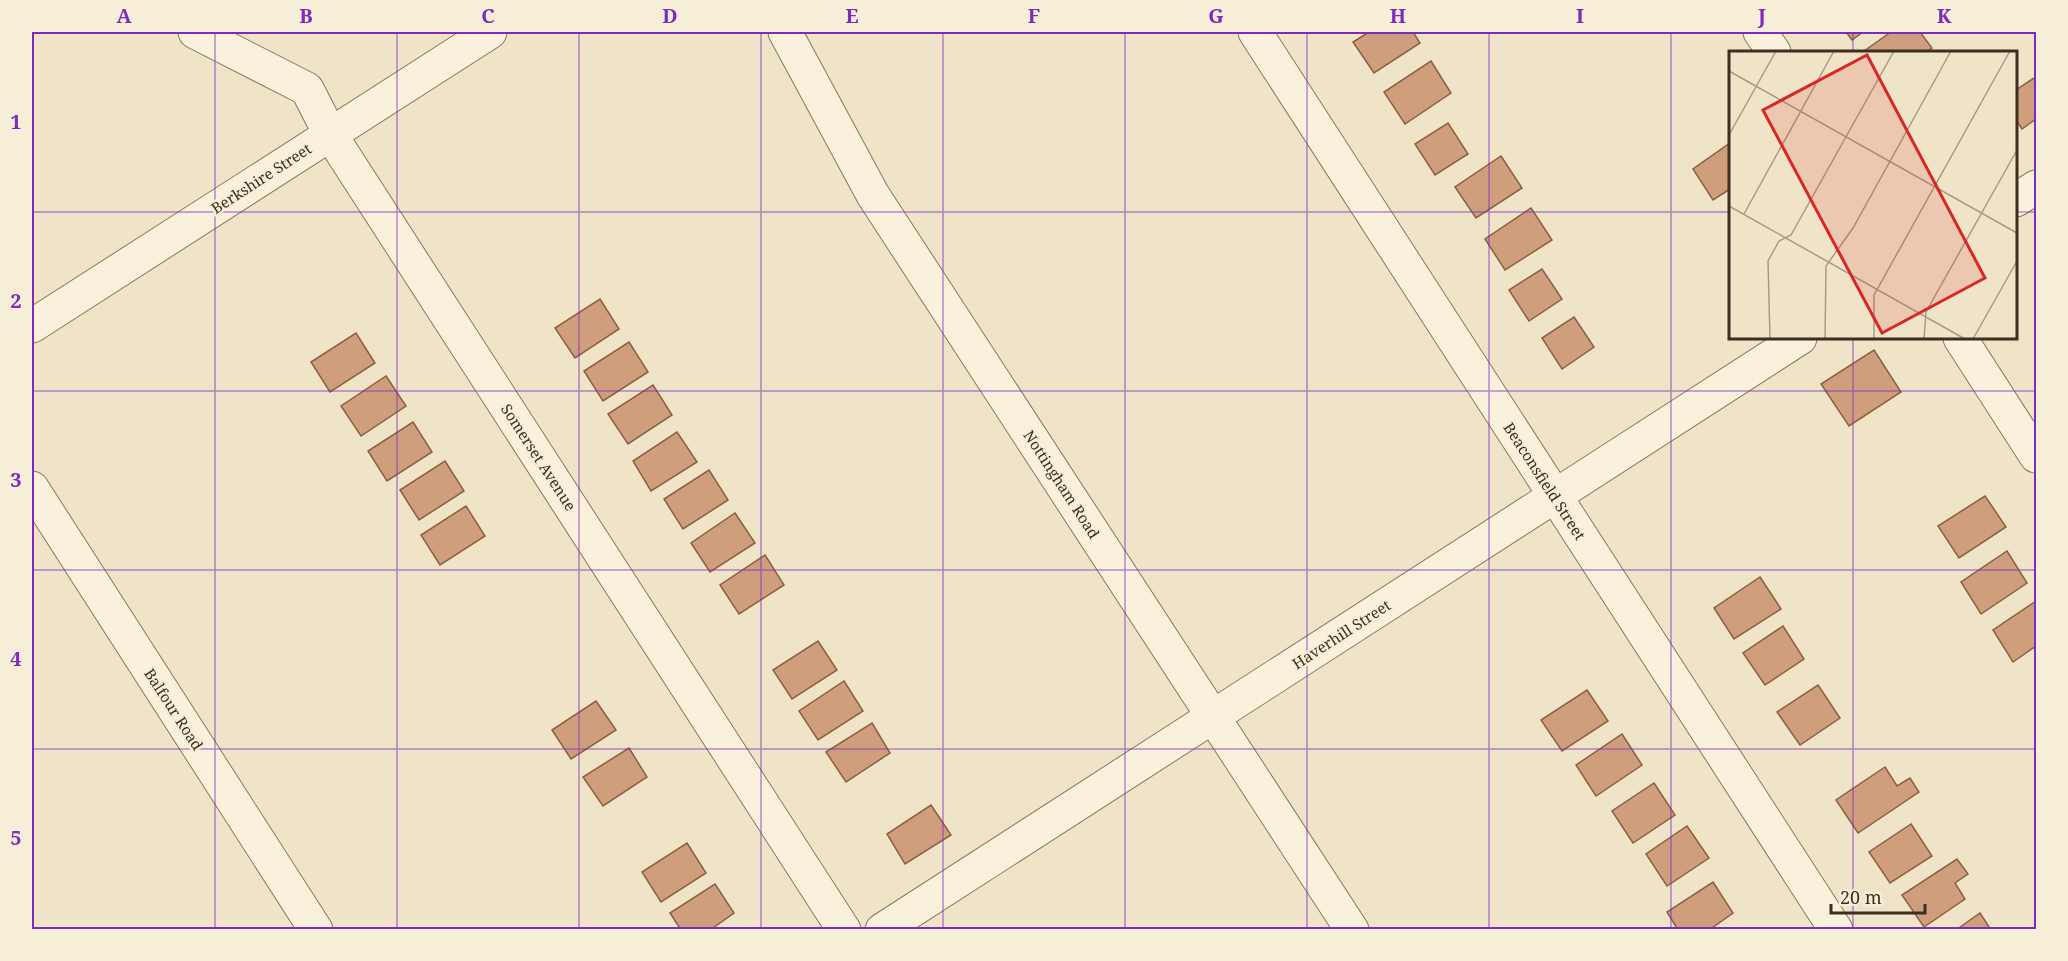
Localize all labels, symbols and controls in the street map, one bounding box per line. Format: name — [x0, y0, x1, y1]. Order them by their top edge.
text: A — [116, 2, 132, 29]
text: B — [299, 2, 313, 29]
text: C — [481, 2, 495, 29]
text: D — [662, 2, 678, 29]
text: E — [845, 2, 859, 29]
text: F — [1028, 2, 1040, 29]
text: G — [1208, 2, 1224, 29]
text: H — [1390, 2, 1406, 29]
text: I — [1576, 2, 1584, 29]
text: J — [1757, 2, 1766, 29]
text: K — [1937, 2, 1952, 29]
inset map — [1729, 51, 2017, 339]
text: 1 — [10, 108, 22, 135]
street label: Berkshire Street — [207, 138, 315, 218]
text: 2 — [10, 287, 22, 314]
street label: Somerset Avenue — [497, 400, 581, 514]
street label: Beaconsfield Street — [1499, 418, 1591, 544]
street label: Nottingham Road — [1019, 426, 1105, 542]
text: 3 — [10, 466, 22, 493]
street label: Haverhill Street — [1288, 595, 1394, 673]
text: 4 — [10, 645, 22, 672]
street label: Balfour Road — [140, 664, 208, 754]
text: 5 — [10, 824, 22, 851]
scale bar — [1831, 877, 1926, 915]
text: 20 m — [1840, 885, 1882, 909]

